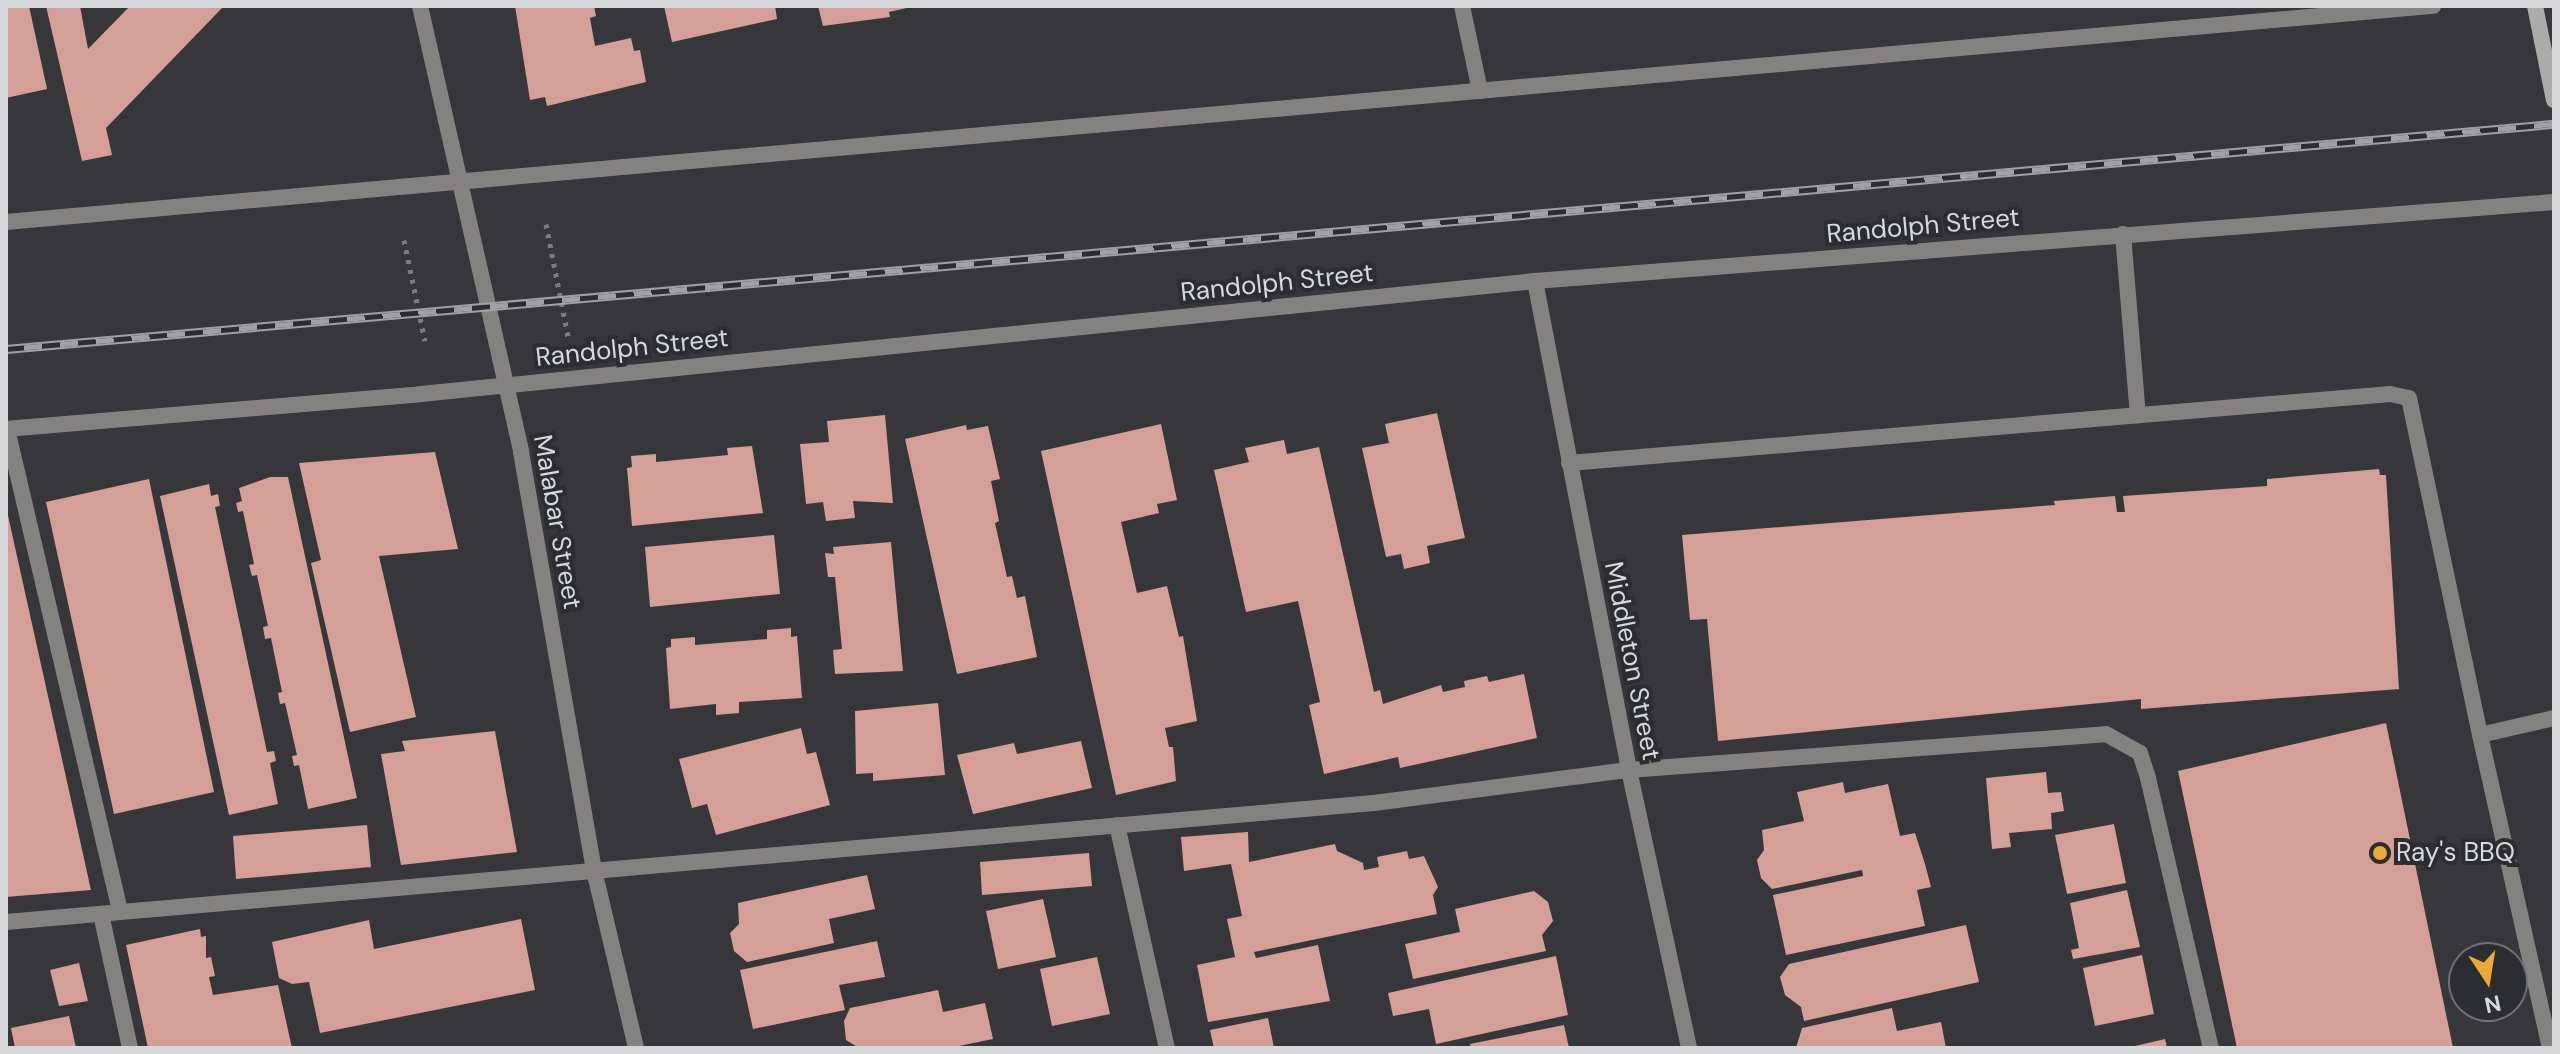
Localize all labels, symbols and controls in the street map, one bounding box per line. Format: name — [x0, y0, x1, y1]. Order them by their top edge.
street label: Randolph Street — [1825, 202, 2021, 250]
street label: Randolph Street — [1179, 257, 1375, 309]
street label: Randolph Street — [534, 322, 730, 374]
street label: Malabar Street — [526, 432, 588, 612]
street label: Middleton Street — [1597, 559, 1667, 763]
place label: Ray's BBQ — [2396, 837, 2515, 869]
marker: Ray's BBQ — [2371, 844, 2389, 862]
north arrow — [2448, 942, 2528, 1022]
text: N — [2482, 988, 2504, 1020]

